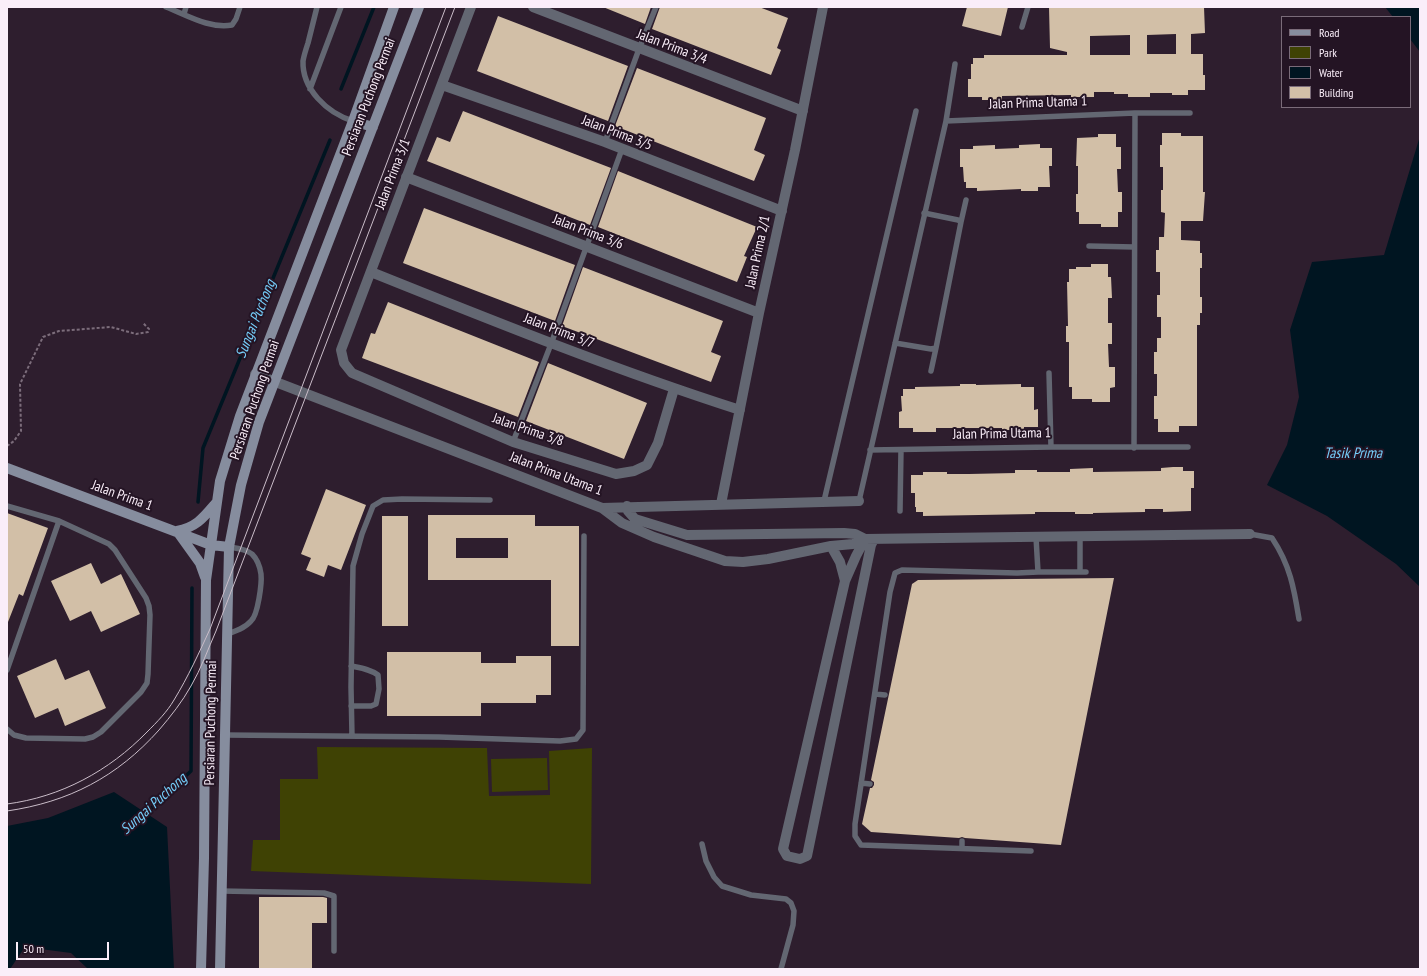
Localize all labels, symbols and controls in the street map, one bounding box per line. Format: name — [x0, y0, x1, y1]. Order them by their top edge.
legend — [1281, 16, 1411, 108]
text: Road — [1319, 25, 1339, 40]
street label: Jalan Prima 3/4 — [634, 26, 710, 68]
street label: Persiaran Puchong Permai — [339, 36, 399, 158]
text: Park — [1319, 45, 1337, 60]
text: Water — [1319, 65, 1343, 80]
text: Building — [1319, 85, 1354, 100]
street label: Jalan Prima Utama 1 — [989, 93, 1087, 113]
street label: Jalan Prima 3/5 — [579, 112, 655, 154]
street label: Jalan Prima 3/1 — [372, 136, 414, 212]
street label: Jalan Prima 3/6 — [550, 211, 626, 253]
street label: Jalan Prima 2/1 — [742, 214, 774, 290]
water label: Sungai Puchong — [232, 277, 280, 361]
street label: Jalan Prima 3/7 — [521, 310, 597, 352]
street label: Persiaran Puchong Permai — [227, 338, 283, 462]
street label: Jalan Prima 3/8 — [490, 410, 566, 450]
street label: Jalan Prima Utama 1 — [953, 425, 1051, 443]
water label: Tasik Prima — [1324, 445, 1382, 463]
street label: Jalan Prima Utama 1 — [507, 449, 605, 499]
street label: Jalan Prima 1 — [89, 477, 155, 515]
street label: Persiaran Puchong Permai — [202, 660, 220, 786]
water label: Sungai Puchong — [117, 770, 191, 838]
scale bar — [18, 934, 111, 960]
text: 50 m — [23, 941, 44, 956]

